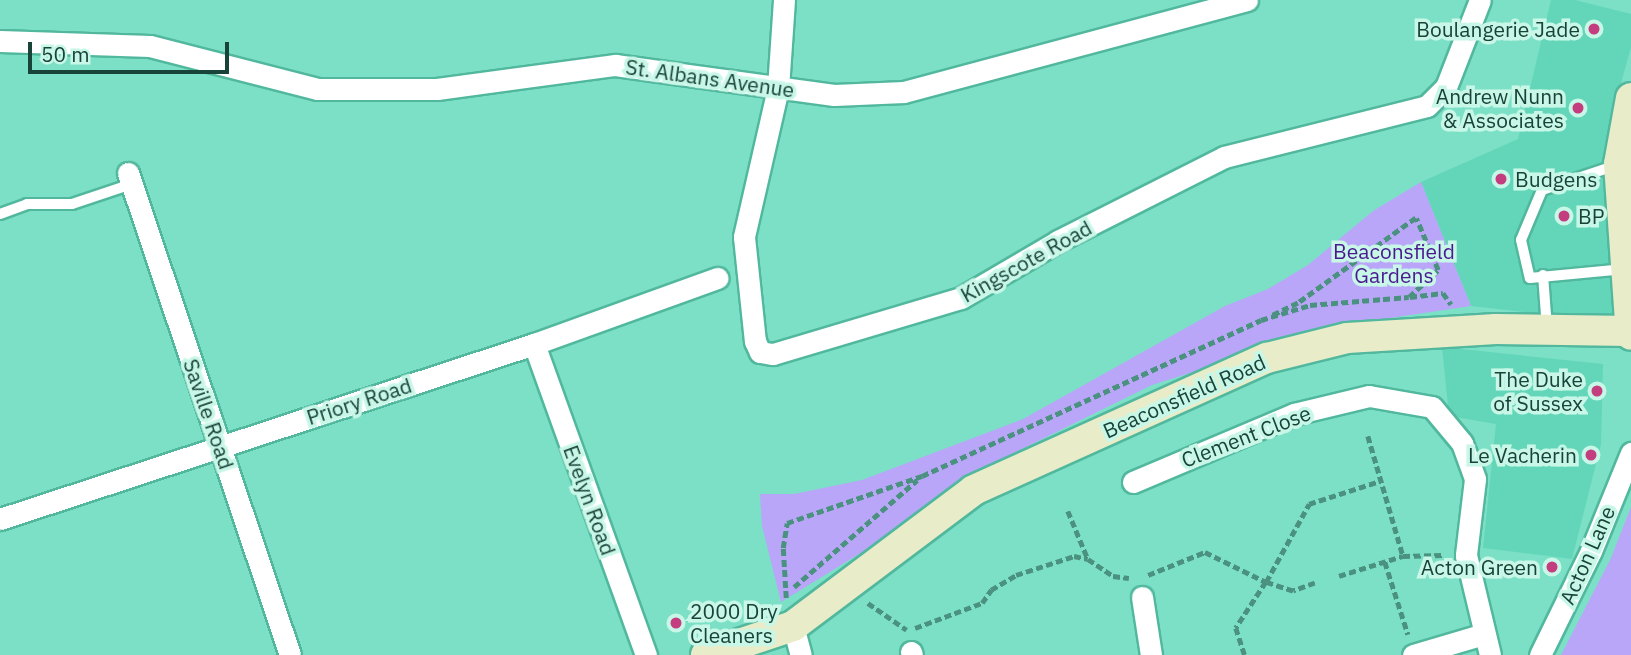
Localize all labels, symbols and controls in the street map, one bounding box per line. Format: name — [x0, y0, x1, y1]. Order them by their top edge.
place label: Boulangerie Jade — [1416, 16, 1580, 42]
marker: Boulangerie Jade — [1586, 21, 1602, 37]
scale bar — [32, 28, 233, 72]
text: 50 m — [41, 40, 90, 68]
street label: St. Albans Avenue — [624, 54, 796, 102]
place label: Andrew Nunn & Associates — [1436, 83, 1564, 133]
marker: Andrew Nunn & Associates — [1570, 100, 1586, 116]
place label: Budgens — [1515, 166, 1597, 192]
marker: Budgens — [1493, 171, 1509, 187]
place label: BP — [1578, 203, 1604, 229]
marker: BP — [1556, 208, 1572, 224]
street label: Kingscote Road — [956, 215, 1096, 307]
park label: Beaconsfield Gardens — [1333, 238, 1455, 288]
street label: Beaconsfield Road — [1099, 349, 1269, 443]
street label: Saville Road — [178, 356, 240, 472]
place label: The Duke of Sussex — [1493, 366, 1583, 416]
street label: Priory Road — [303, 372, 415, 430]
marker: The Duke of Sussex — [1589, 383, 1605, 399]
street label: Clement Close — [1178, 400, 1314, 472]
street label: Evelyn Road — [558, 442, 622, 558]
place label: Le Vacherin — [1468, 442, 1577, 468]
marker: Le Vacherin — [1583, 447, 1599, 463]
street label: Acton Lane — [1554, 502, 1620, 608]
place label: Acton Green — [1421, 554, 1538, 580]
marker: Acton Green — [1544, 559, 1560, 575]
place label: 2000 Dry Cleaners — [690, 598, 778, 648]
marker: 2000 Dry Cleaners — [668, 615, 684, 631]

